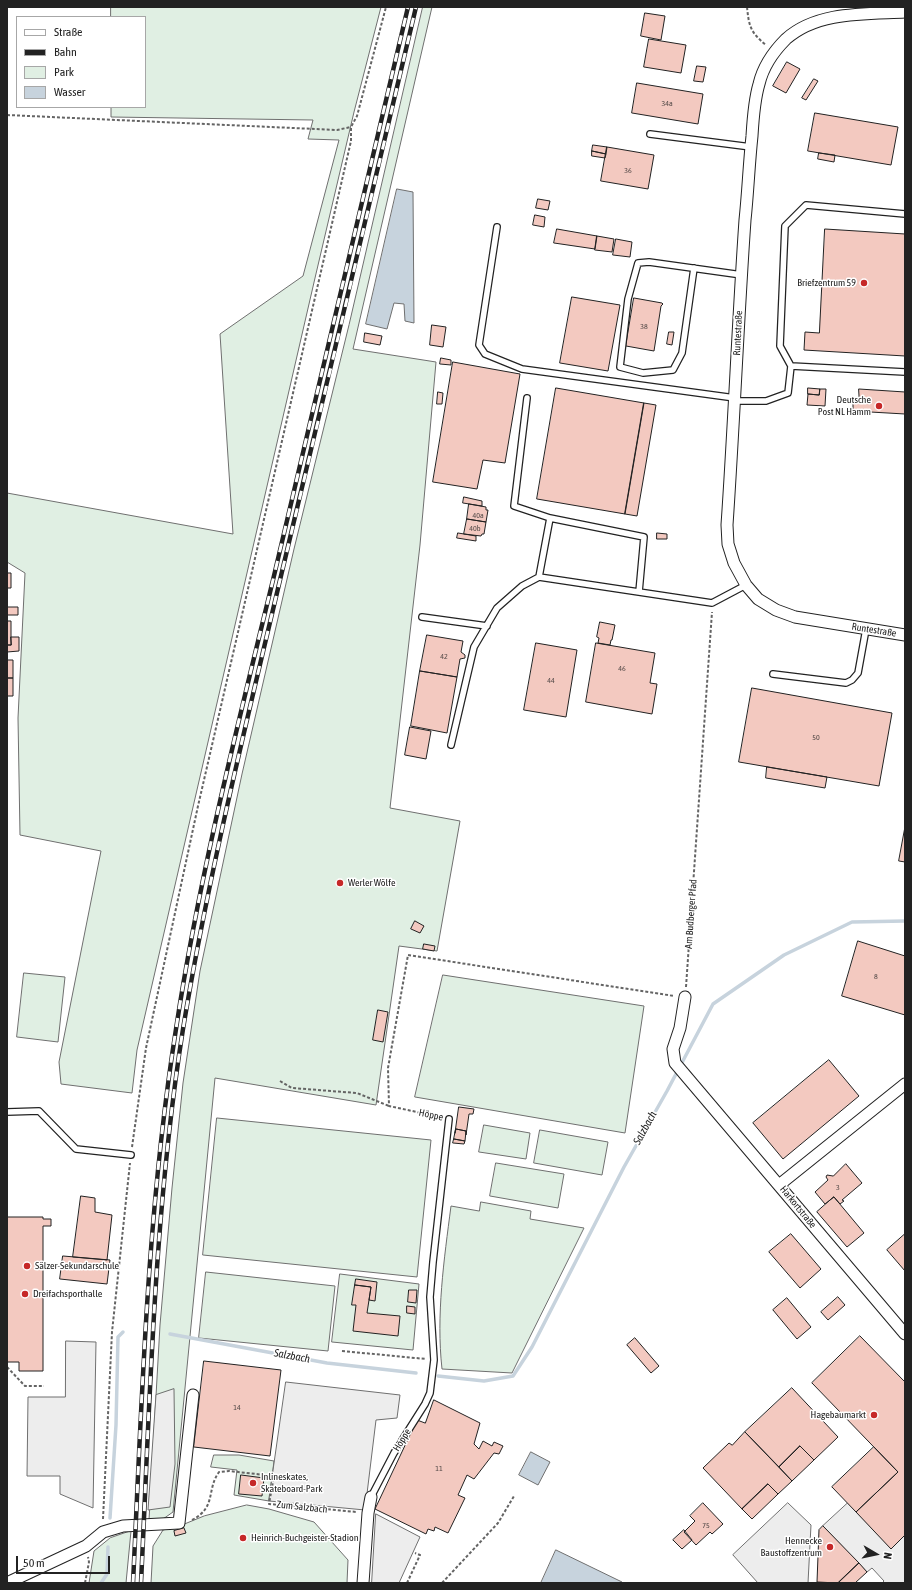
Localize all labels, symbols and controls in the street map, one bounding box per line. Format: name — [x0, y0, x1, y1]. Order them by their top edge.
legend — [16, 16, 146, 108]
text: Straße — [54, 25, 82, 39]
text: Bahn — [54, 45, 77, 59]
text: Park — [54, 65, 74, 79]
text: Wasser — [54, 85, 85, 99]
house number: 34a — [661, 98, 673, 108]
house number: 36 — [624, 165, 632, 175]
place label: Briefzentrum 59 — [797, 277, 856, 289]
marker: Briefzentrum 59 — [859, 278, 869, 288]
street label: Runtestraße — [731, 310, 745, 356]
house number: 38 — [640, 321, 648, 331]
place label: Deutsche Post NL Hamm — [818, 394, 871, 418]
marker: Deutsche Post NL Hamm — [874, 401, 884, 411]
house number: 40a — [472, 510, 484, 520]
house number: 40b — [469, 523, 481, 533]
street label: Runtestraße — [851, 621, 897, 639]
house number: 42 — [440, 651, 448, 661]
house number: 46 — [618, 663, 626, 673]
house number: 44 — [547, 675, 555, 685]
house number: 50 — [812, 732, 820, 742]
place label: Werler Wölfe — [348, 877, 395, 889]
marker: Werler Wölfe — [335, 878, 345, 888]
street label: Am Budberger Pfad — [683, 879, 699, 949]
house number: 8 — [874, 971, 878, 981]
street label: Höppe — [418, 1107, 444, 1123]
water label: Salzbach — [630, 1109, 660, 1147]
house number: 3 — [836, 1182, 840, 1192]
street label: Harkortstraße — [777, 1183, 819, 1231]
place label: Sälzer-Sekundarschule — [35, 1260, 119, 1272]
marker: Sälzer-Sekundarschule — [22, 1261, 32, 1271]
place label: Dreifachsporthalle — [33, 1288, 102, 1300]
marker: Dreifachsporthalle — [20, 1289, 30, 1299]
water label: Salzbach — [273, 1346, 311, 1366]
house number: 14 — [233, 1402, 241, 1412]
place label: Hagebaumarkt — [811, 1409, 866, 1421]
marker: Hagebaumarkt — [869, 1410, 879, 1420]
street label: Höppe — [390, 1426, 414, 1454]
house number: 11 — [435, 1463, 443, 1473]
place label: Inlineskates, Skateboard-Park — [261, 1471, 323, 1494]
marker: Inlineskates, Skateboard-Park — [248, 1478, 258, 1488]
street label: Zum Salzbach — [276, 1498, 328, 1516]
house number: 75 — [702, 1520, 710, 1530]
place label: Heinrich-Buchgeister-Stadion — [251, 1532, 358, 1544]
marker: Heinrich-Buchgeister-Stadion — [238, 1533, 248, 1543]
north arrow — [856, 1534, 896, 1574]
place label: Hennecke Baustoffzentrum — [761, 1535, 822, 1558]
marker: Hennecke Baustoffzentrum — [825, 1542, 835, 1552]
scale bar — [18, 1548, 112, 1574]
text: N — [881, 1552, 894, 1560]
text: 50 m — [23, 1556, 45, 1570]

